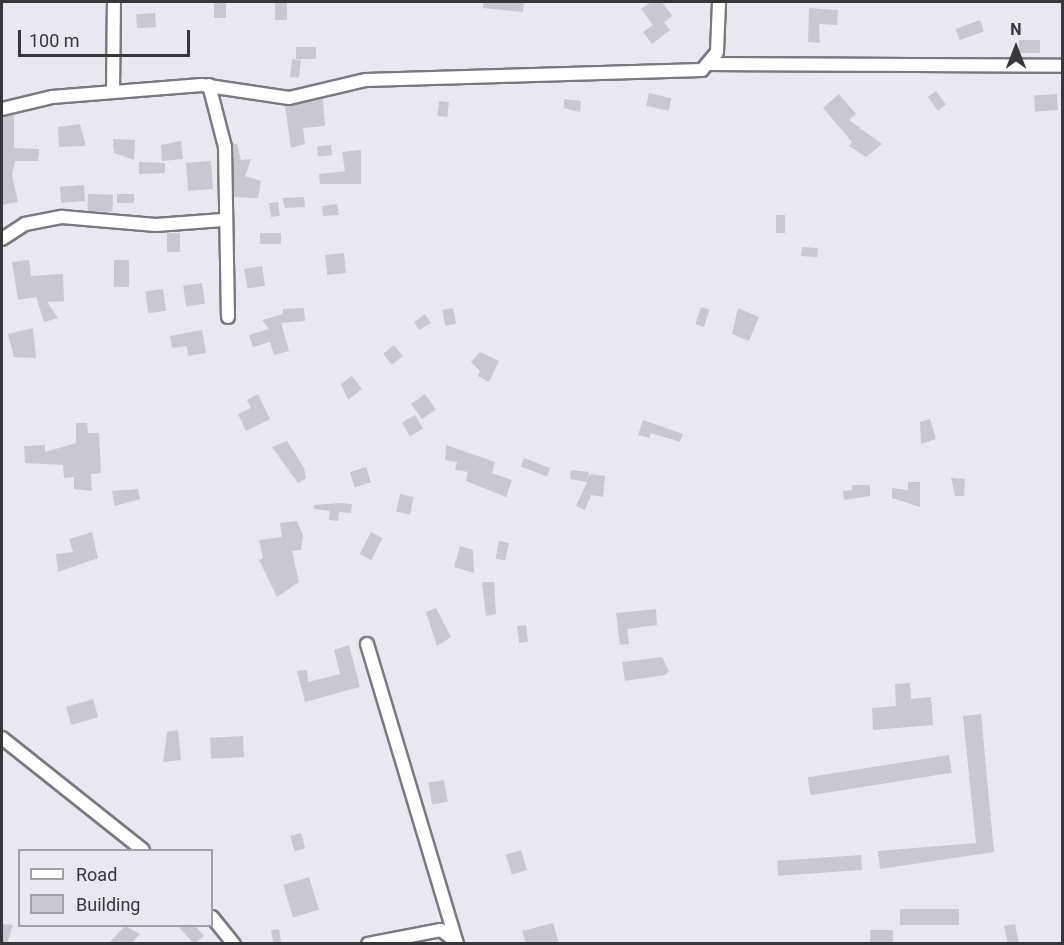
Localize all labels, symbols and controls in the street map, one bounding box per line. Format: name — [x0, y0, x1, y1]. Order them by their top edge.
scale bar — [21, 18, 194, 56]
north arrow — [986, 18, 1046, 78]
text: N — [1010, 20, 1022, 39]
text: 100 m — [29, 30, 80, 51]
legend — [18, 849, 213, 927]
text: Road — [76, 864, 117, 885]
text: Building — [76, 894, 140, 915]

